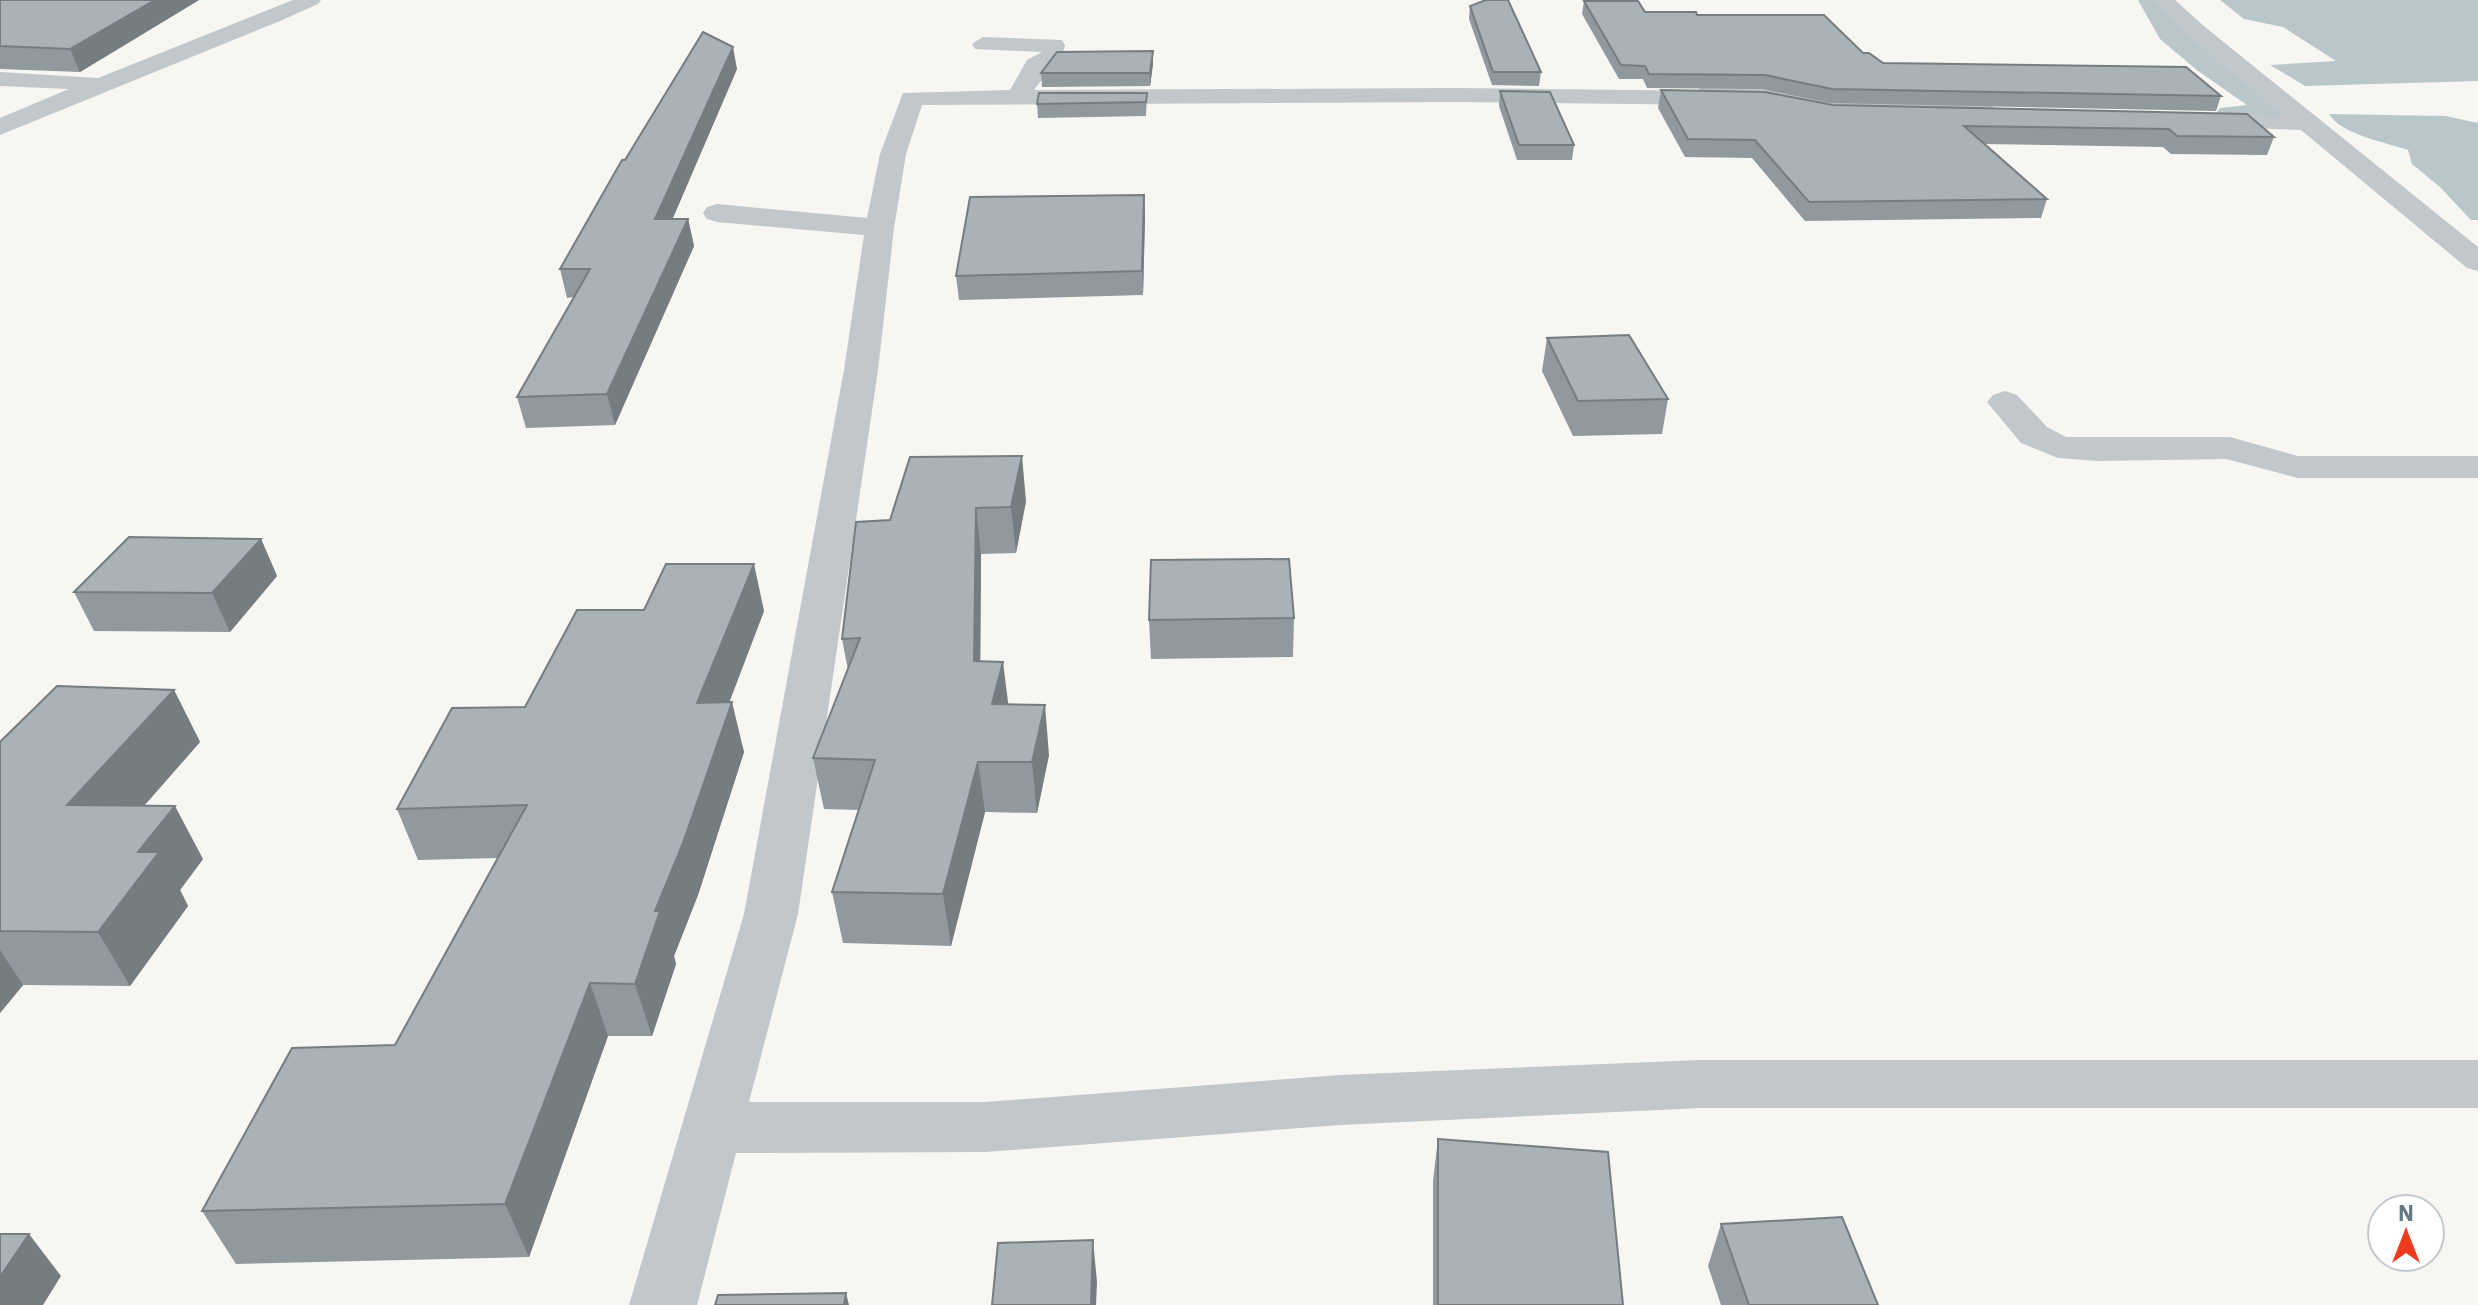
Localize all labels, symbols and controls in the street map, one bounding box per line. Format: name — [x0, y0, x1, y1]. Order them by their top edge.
north arrow — [2366, 1193, 2446, 1273]
text: N — [2398, 1198, 2414, 1227]

